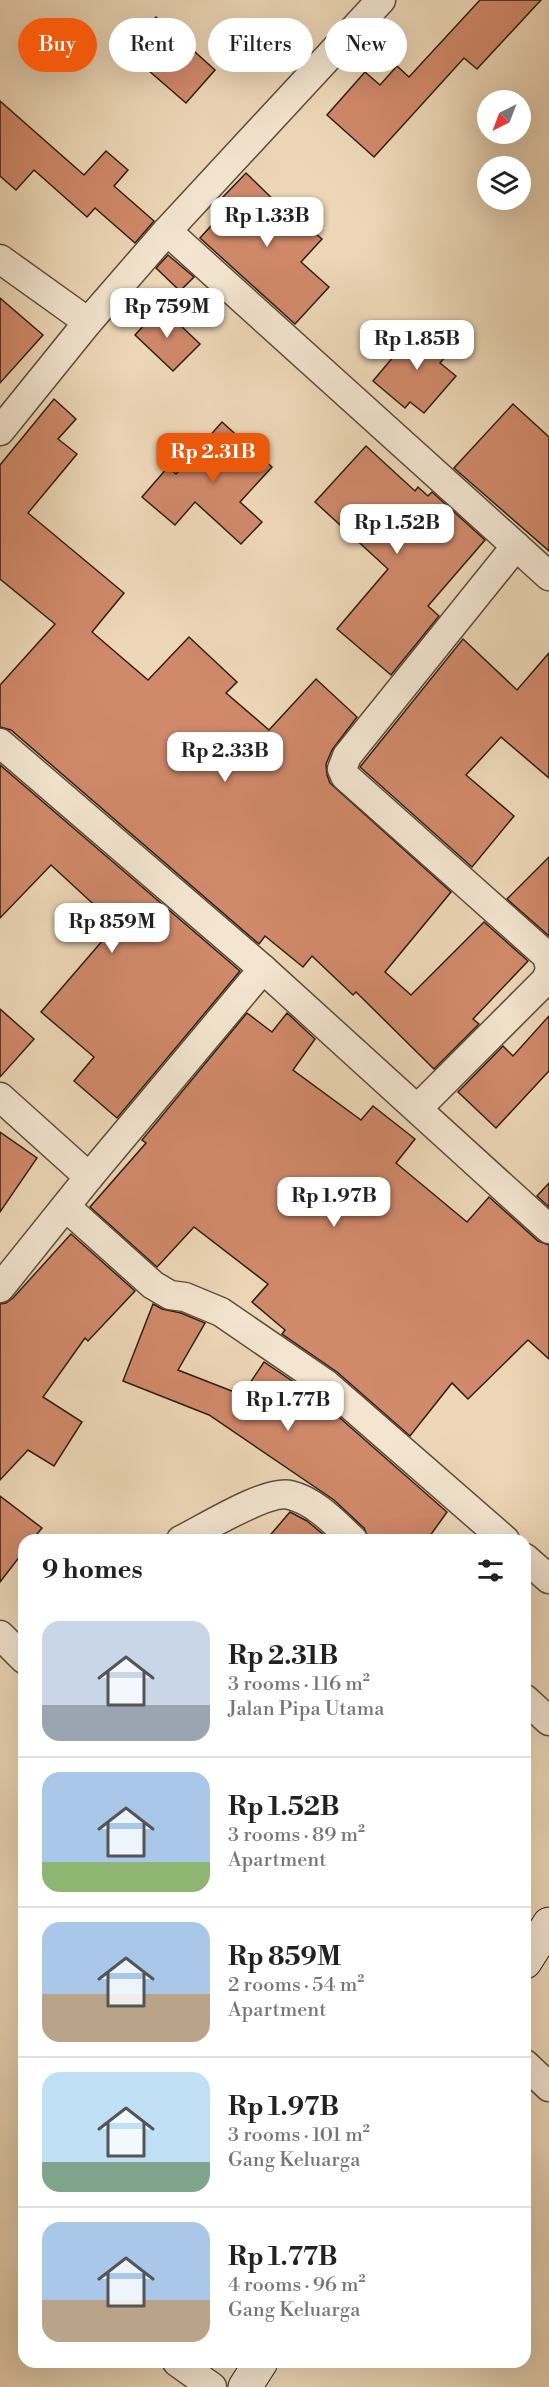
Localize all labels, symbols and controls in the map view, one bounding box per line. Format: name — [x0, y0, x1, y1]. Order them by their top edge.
chip: Buy — [18, 18, 97, 72]
chip: Rent — [109, 18, 196, 72]
chip: Filters — [208, 18, 313, 72]
chip: New — [325, 18, 407, 72]
north arrow — [477, 90, 531, 144]
map controls — [477, 90, 531, 210]
button: layers — [477, 156, 531, 210]
pin: Rp 1.33B — [205, 197, 329, 248]
text: Rp 1.33B — [224, 204, 310, 229]
pin: Rp 759M — [112, 288, 222, 339]
text: Rp 759M — [124, 295, 210, 320]
pin: Rp 1.85B — [355, 320, 479, 371]
text: Rp 1.85B — [374, 327, 460, 352]
pin: Rp 2.31B — [151, 433, 275, 484]
text: Rp 2.31B — [171, 440, 255, 465]
pin: Rp 1.52B — [335, 504, 459, 555]
text: Rp 1.52B — [354, 511, 440, 536]
pin: Rp 2.33B — [163, 732, 287, 783]
text: Rp 2.33B — [181, 739, 269, 764]
pin: Rp 859M — [57, 903, 167, 954]
text: Rp 859M — [69, 910, 155, 935]
pin: Rp 1.97B — [272, 1177, 396, 1228]
text: Rp 1.97B — [291, 1184, 377, 1209]
pin: Rp 1.77B — [226, 1381, 350, 1432]
text: Rp 1.77B — [246, 1388, 330, 1413]
text: 9 homes — [42, 1554, 143, 1586]
icon: filters — [474, 1554, 507, 1587]
text: Rp 2.31B — [228, 1640, 338, 1672]
icon: home — [90, 1645, 162, 1717]
text: 3 rooms · 116 m² — [228, 1672, 370, 1697]
text: Jalan Pipa Utama — [228, 1697, 384, 1722]
text: Rp 1.52B — [228, 1791, 340, 1823]
icon: home — [90, 1796, 162, 1868]
text: 3 rooms · 89 m² — [228, 1823, 365, 1848]
text: Apartment — [228, 1848, 326, 1873]
text: Rp 859M — [228, 1941, 341, 1973]
icon: home — [90, 1946, 162, 2018]
text: 2 rooms · 54 m² — [228, 1973, 364, 1998]
text: Apartment — [228, 1998, 326, 2023]
text: Rp 1.97B — [228, 2091, 339, 2123]
icon: home — [90, 2096, 162, 2168]
text: 3 rooms · 101 m² — [228, 2123, 370, 2148]
text: Gang Keluarga — [228, 2148, 360, 2173]
text: Rp 1.77B — [228, 2241, 338, 2273]
icon: home — [90, 2246, 162, 2318]
text: 4 rooms · 96 m² — [228, 2273, 366, 2298]
text: Gang Keluarga — [228, 2298, 360, 2323]

